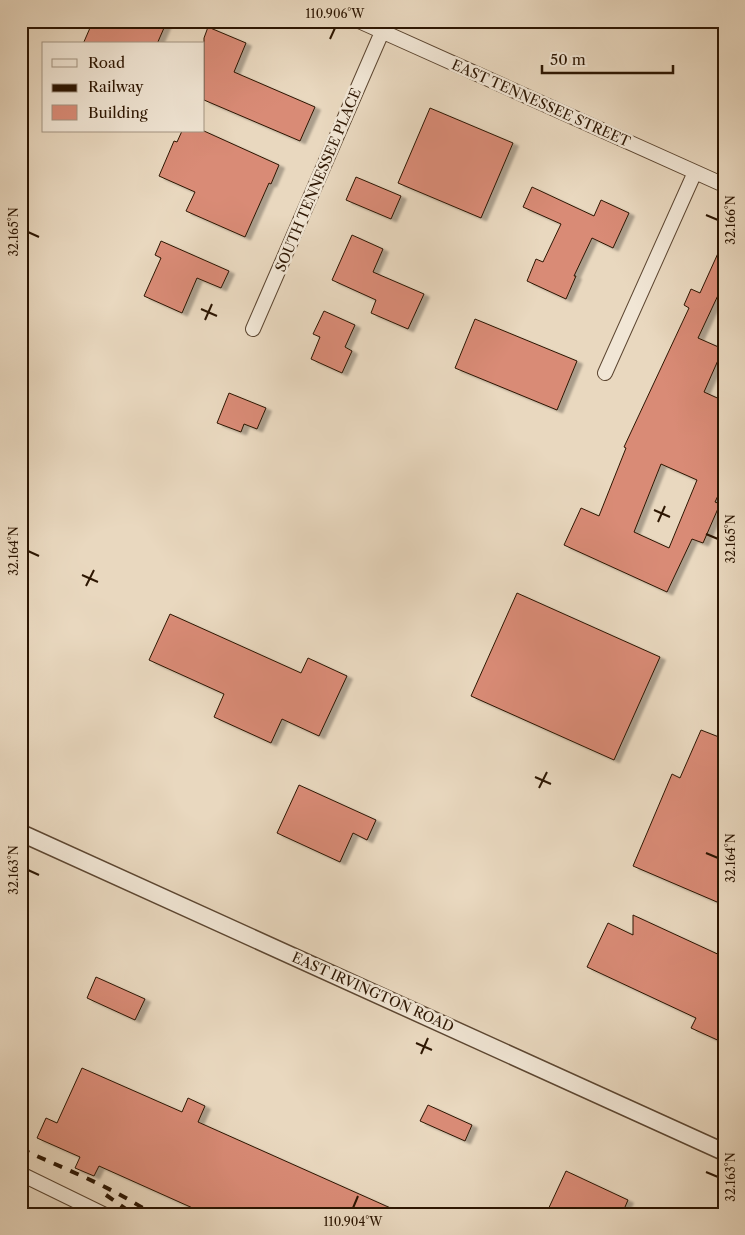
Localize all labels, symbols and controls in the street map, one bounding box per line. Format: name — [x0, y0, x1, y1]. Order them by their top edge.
text: 110.906°W — [306, 6, 365, 21]
legend — [42, 42, 205, 132]
scale bar — [542, 42, 674, 74]
text: 50 m — [550, 50, 586, 69]
text: Road — [88, 53, 125, 72]
street label: EAST TENNESSEE STREET — [449, 55, 634, 151]
text: Railway — [88, 77, 144, 96]
street label: SOUTH TENNESSEE PLACE — [271, 85, 365, 275]
text: Building — [88, 103, 148, 122]
text: 32.166°N — [723, 195, 738, 245]
text: 32.165°N — [6, 207, 21, 257]
text: 32.165°N — [723, 514, 738, 564]
text: 32.164°N — [6, 526, 21, 576]
text: 32.164°N — [723, 833, 738, 883]
text: 32.163°N — [6, 845, 21, 895]
street label: EAST IRVINGTON ROAD — [289, 948, 457, 1036]
text: 32.163°N — [723, 1152, 738, 1202]
text: 110.904°W — [324, 1214, 383, 1229]

